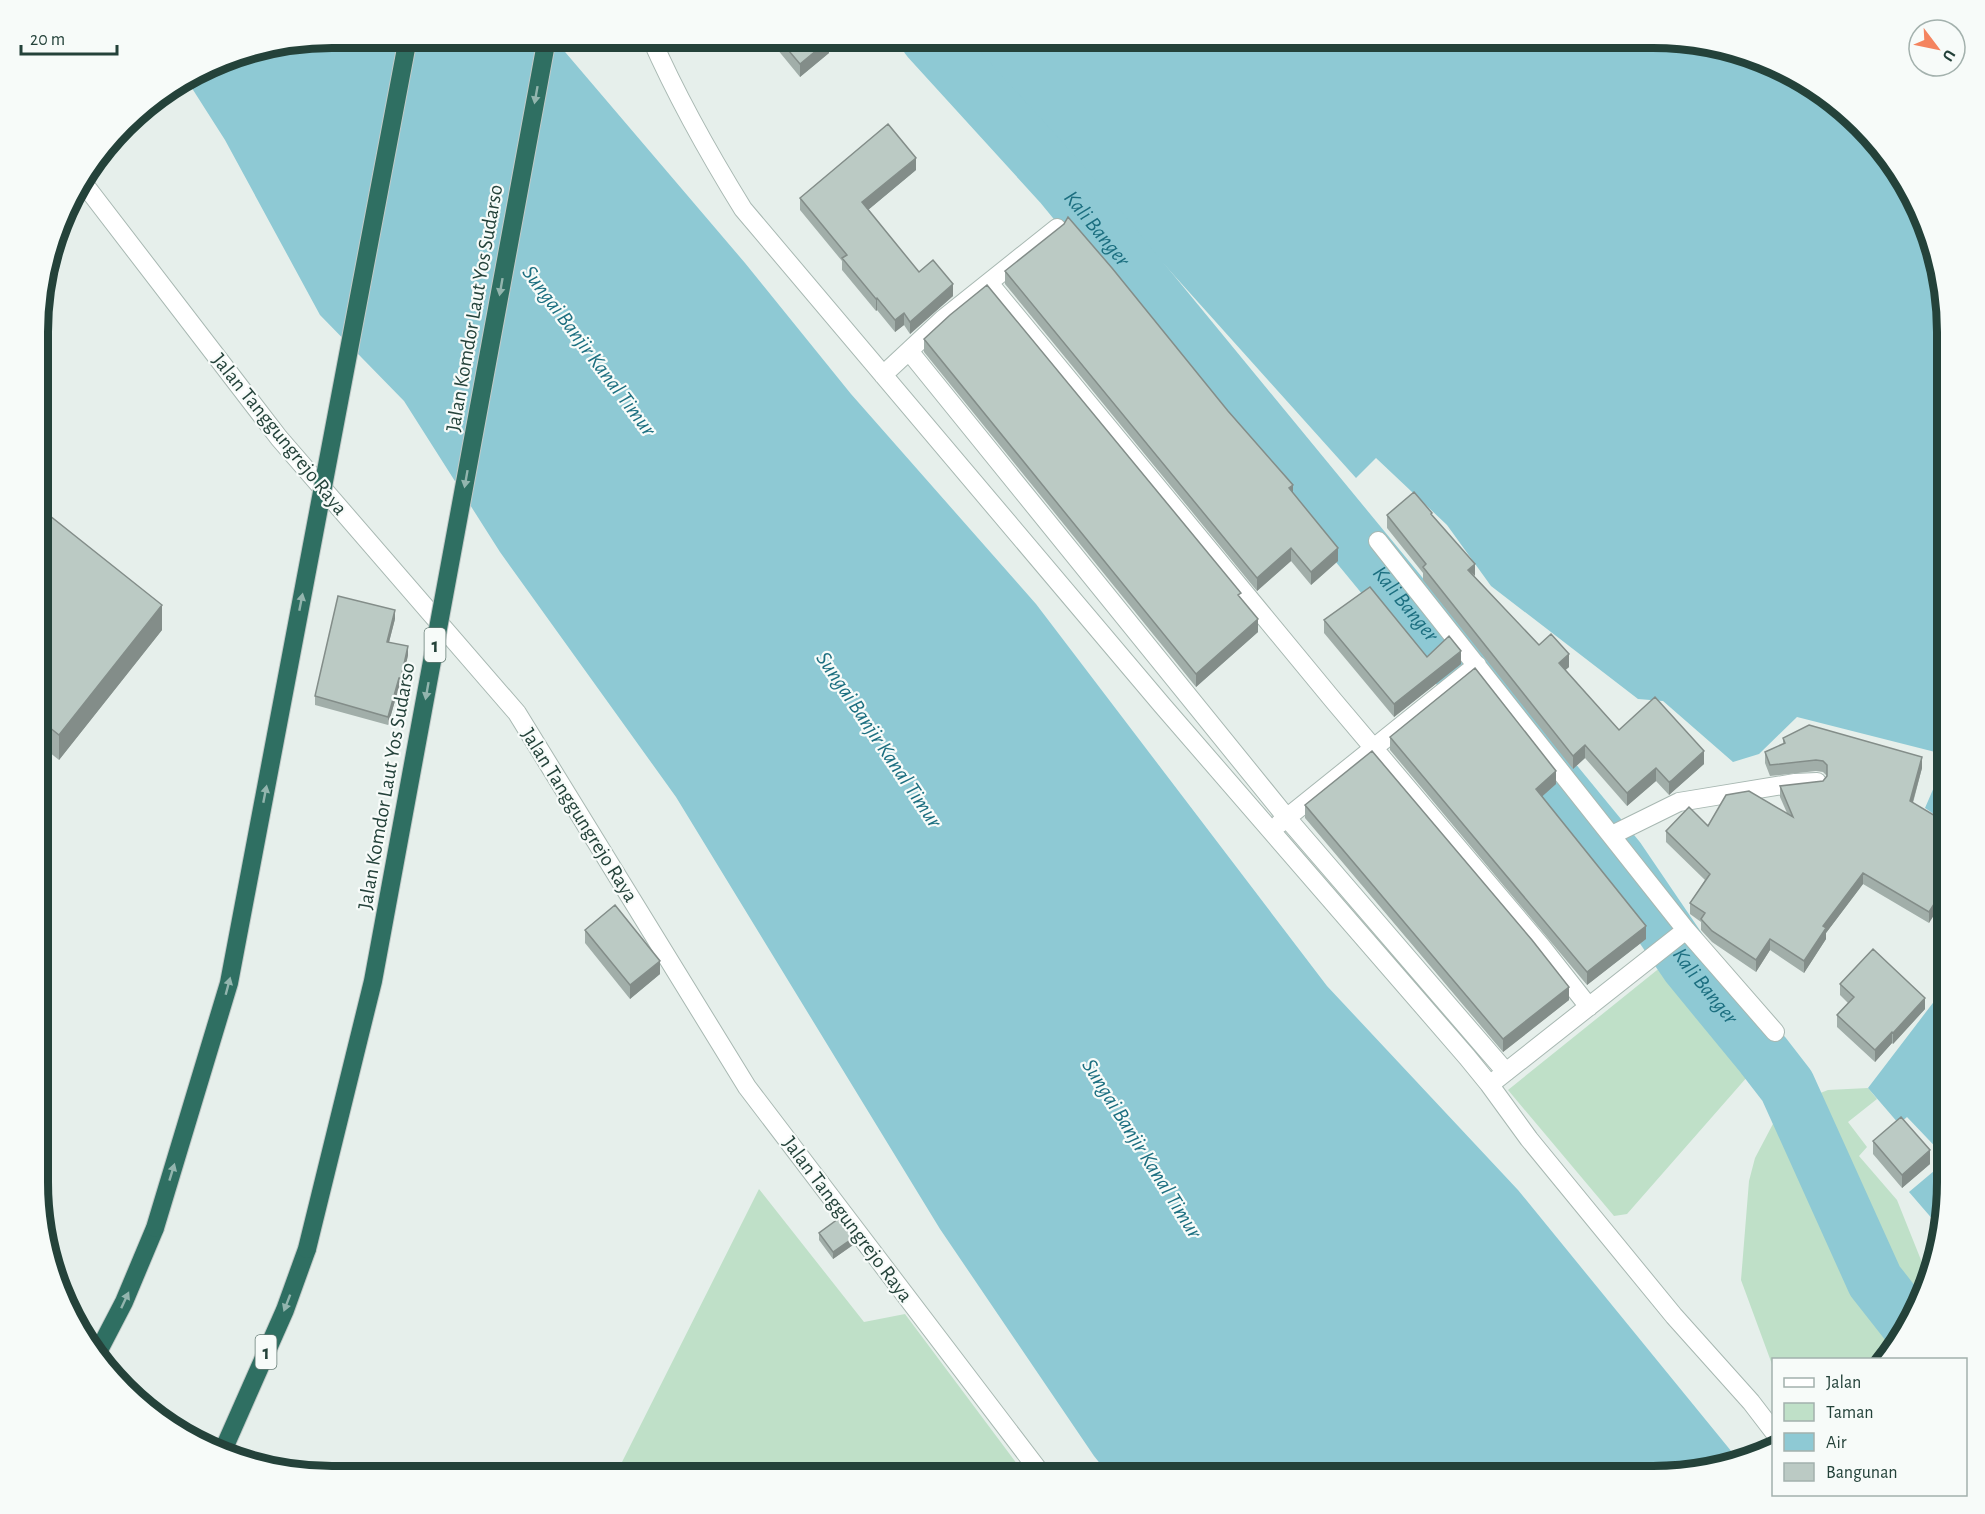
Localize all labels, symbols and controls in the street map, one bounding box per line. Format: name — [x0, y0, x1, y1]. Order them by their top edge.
scale bar — [21, 18, 117, 56]
north arrow — [1907, 18, 1967, 78]
text: 20 m — [30, 31, 65, 49]
text: U — [1939, 47, 1958, 64]
one-way arrow — [532, 86, 541, 105]
street label: Jalan Komdor Laut Yos Sudarso — [442, 183, 507, 433]
water label: Kali Banger — [1060, 187, 1135, 271]
water label: Sungai Banjir Kanal Timur — [518, 261, 661, 440]
one-way arrow — [496, 278, 505, 297]
street label: Jalan Tanggungrejo Raya — [208, 350, 351, 519]
one-way arrow — [461, 469, 470, 488]
water label: Kali Banger — [1369, 562, 1443, 646]
one-way arrow — [297, 593, 306, 612]
road number: 1 — [424, 628, 446, 662]
water label: Sungai Banjir Kanal Timur — [812, 648, 947, 832]
street label: Jalan Komdor Laut Yos Sudarso — [354, 661, 419, 911]
one-way arrow — [422, 682, 431, 701]
street label: Jalan Tanggungrejo Raya — [517, 725, 642, 906]
one-way arrow — [261, 784, 270, 803]
water label: Kali Banger — [1669, 944, 1743, 1029]
one-way arrow — [223, 976, 233, 995]
water label: Sungai Banjir Kanal Timur — [1078, 1055, 1207, 1243]
street label: Jalan Tanggungrejo Raya — [779, 1133, 917, 1306]
one-way arrow — [168, 1163, 177, 1181]
one-way arrow — [120, 1291, 129, 1308]
one-way arrow — [282, 1295, 292, 1313]
road number: 1 — [256, 1335, 276, 1369]
legend — [1772, 1358, 1967, 1496]
text: Jalan — [1826, 1374, 1861, 1392]
text: Taman — [1826, 1404, 1874, 1422]
text: Air — [1826, 1434, 1847, 1452]
text: Bangunan — [1826, 1464, 1898, 1482]

